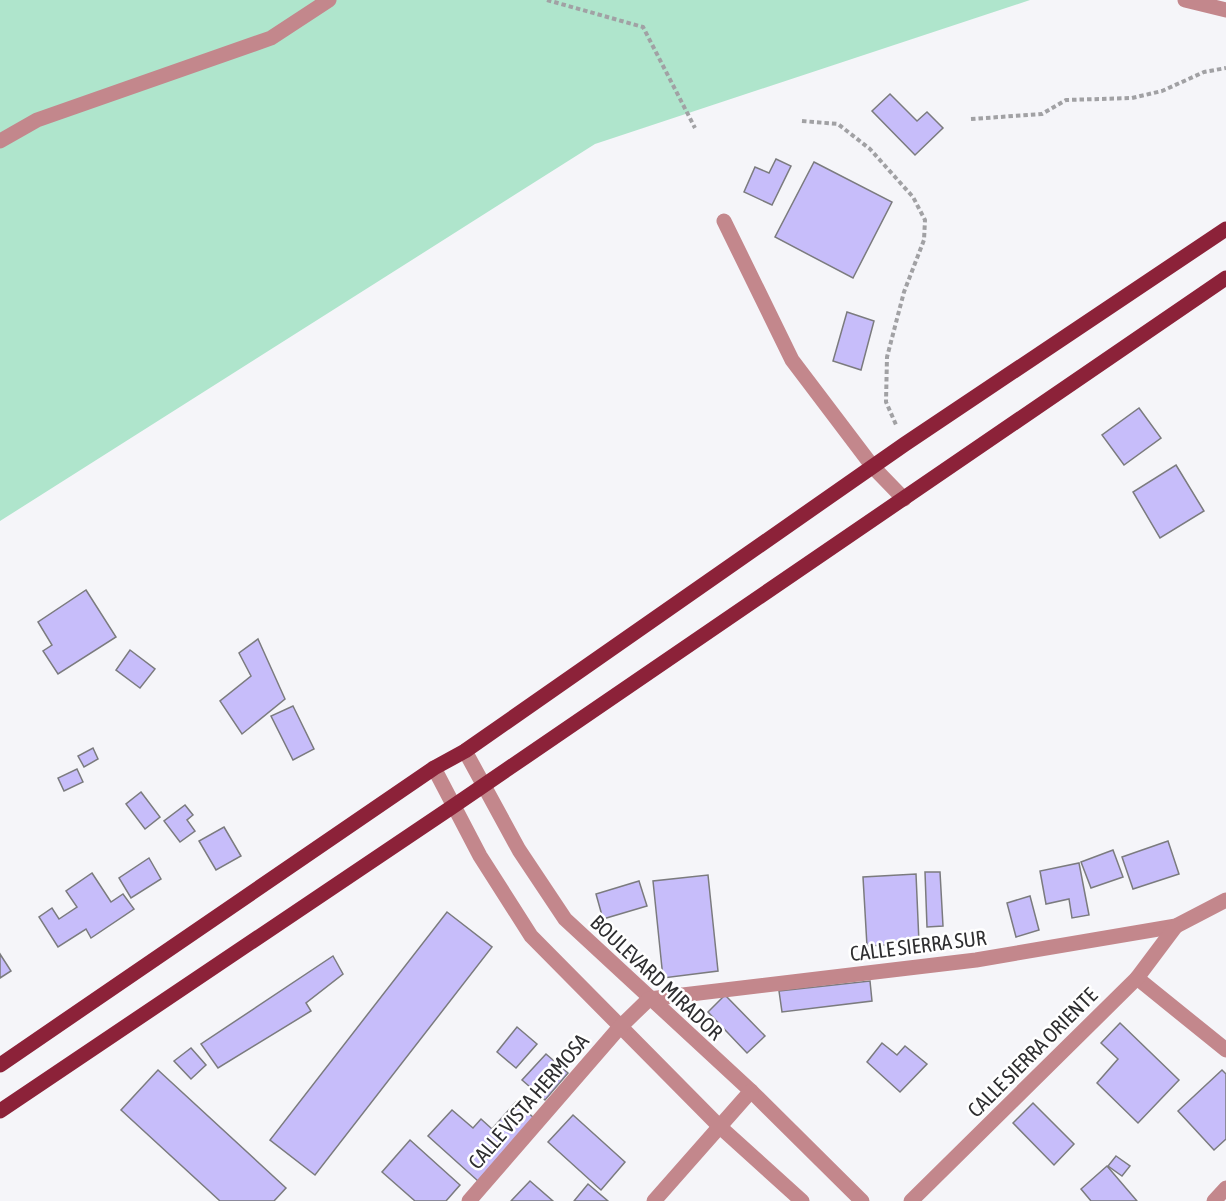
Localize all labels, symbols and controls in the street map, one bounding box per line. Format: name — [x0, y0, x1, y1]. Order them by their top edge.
street label: BOULEVARD MIRADOR — [586, 910, 728, 1045]
street label: CALLE SIERRA SUR — [849, 925, 988, 965]
street label: CALLE SIERRA ORIENTE — [962, 982, 1102, 1122]
street label: CALLE VISTA HERMOSA — [463, 1028, 594, 1173]

